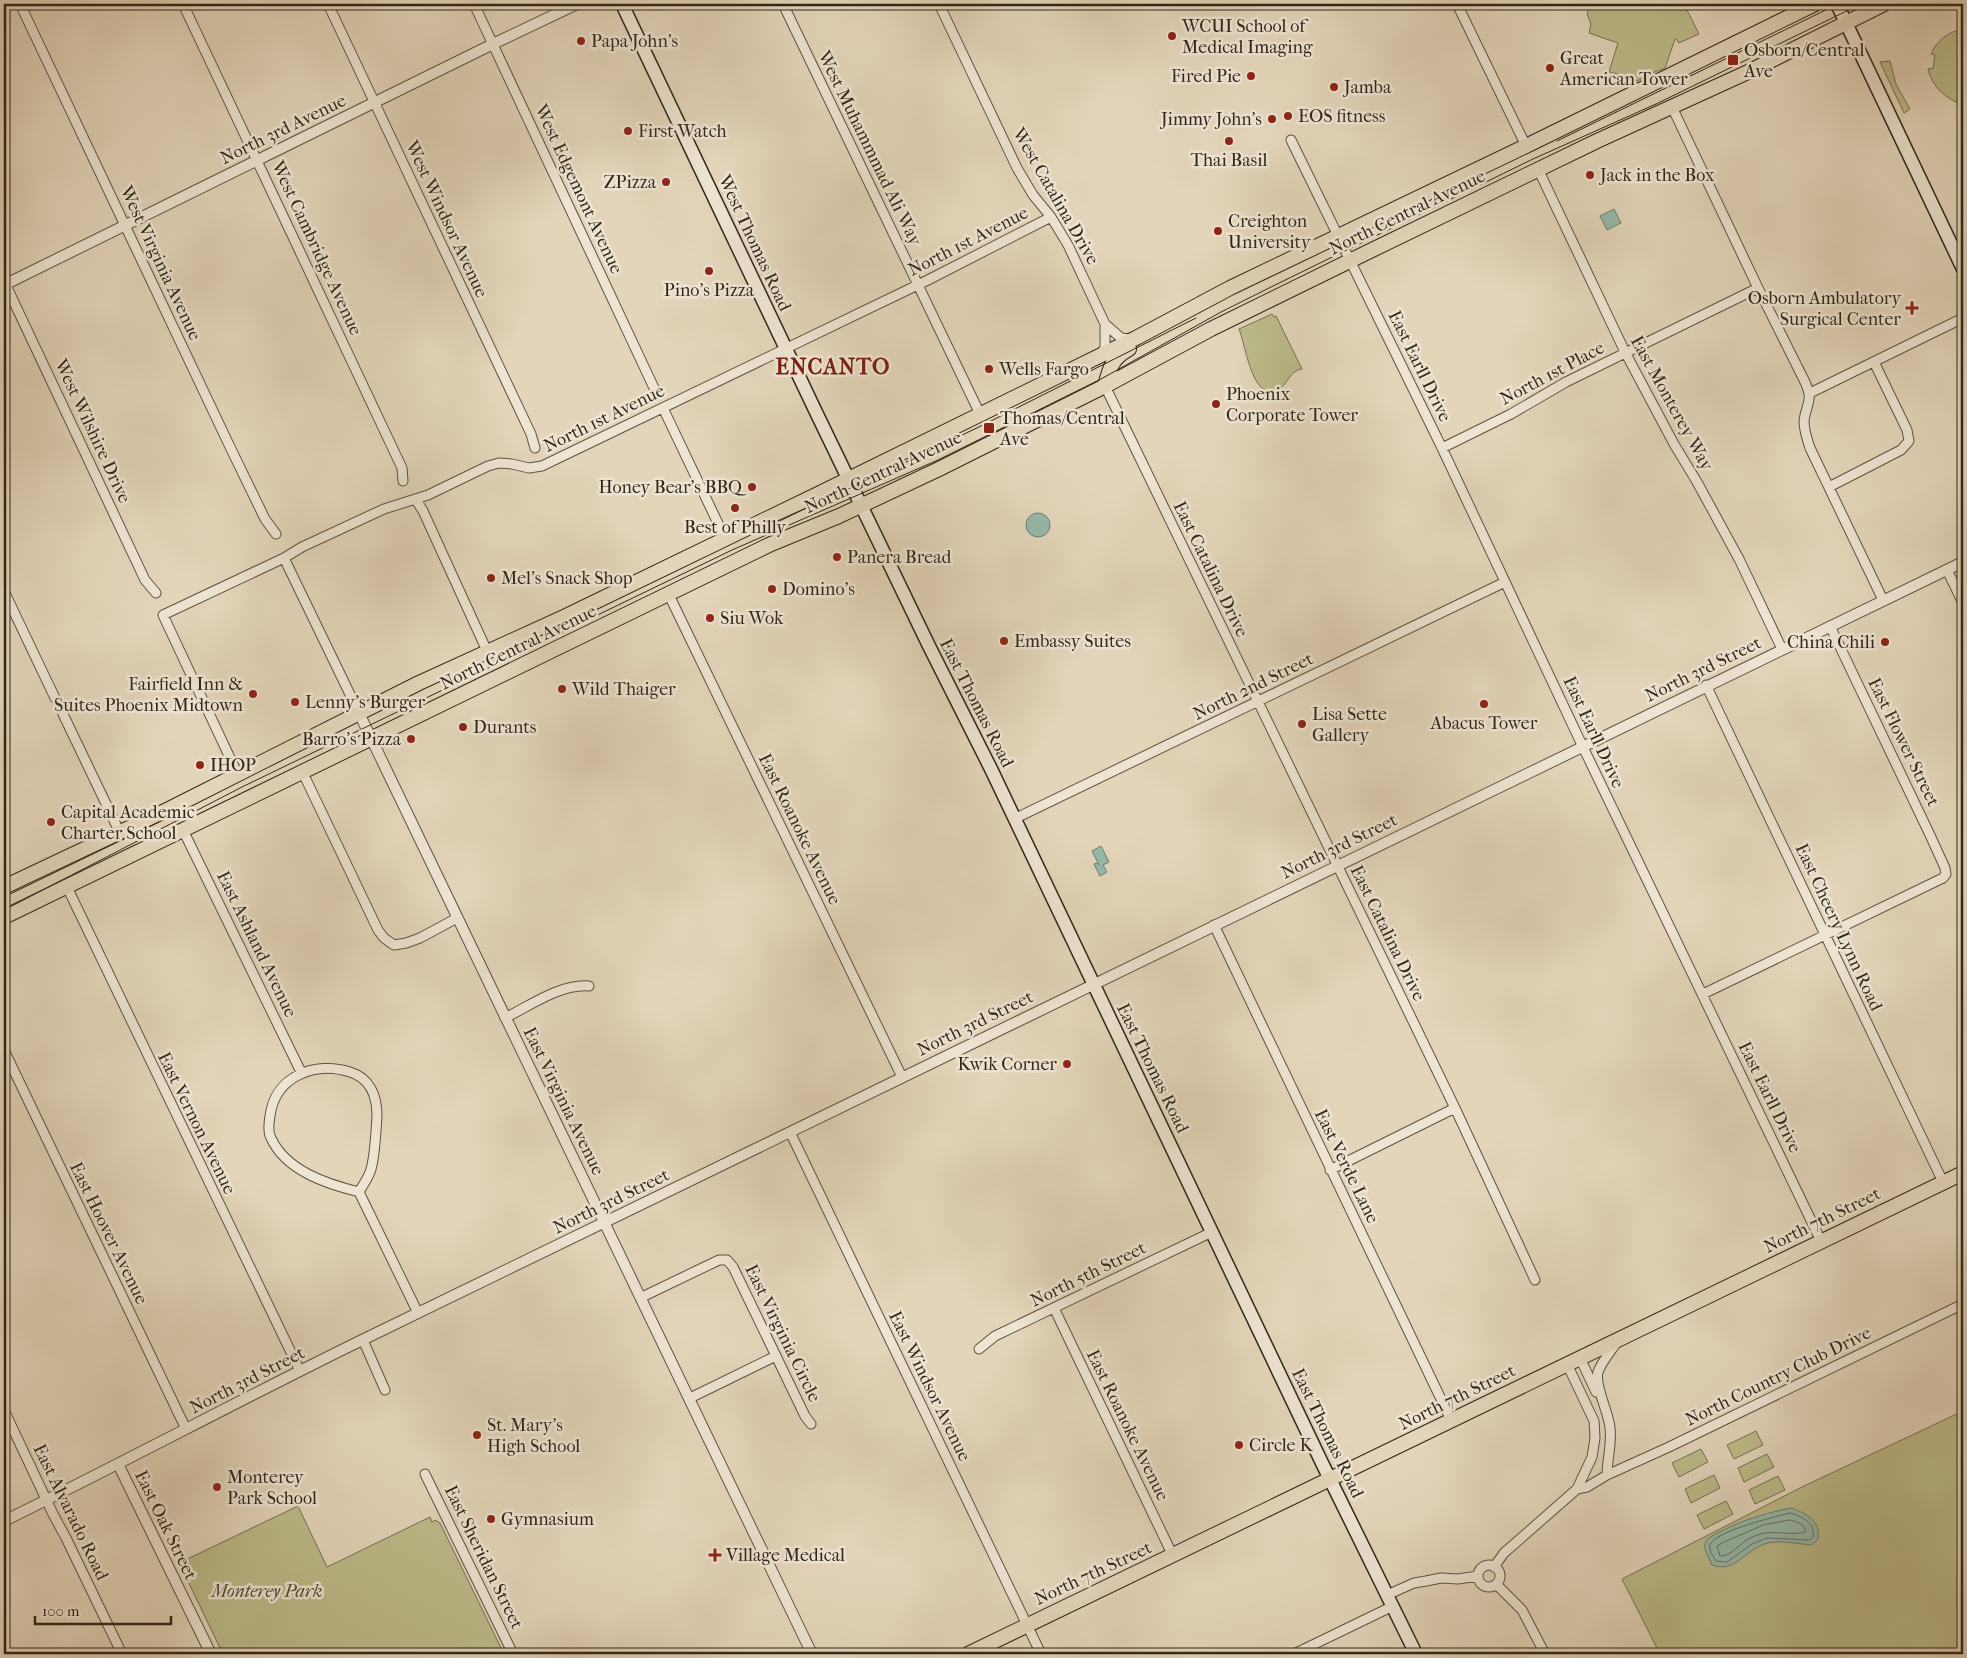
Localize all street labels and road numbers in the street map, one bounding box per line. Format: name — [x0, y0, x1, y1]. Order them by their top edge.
street label: West Muhammmad Ali Way — [813, 47, 927, 250]
street label: North 3rd Avenue — [217, 90, 349, 169]
street label: West Edgemont Avenue — [530, 100, 627, 277]
street label: West Catalina Drive — [1007, 123, 1103, 268]
street label: West Windsor Avenue — [401, 137, 492, 301]
street label: West Cambridge Avenue — [266, 157, 366, 339]
street label: North Central Avenue — [1326, 165, 1489, 259]
street label: West Thomas Road — [713, 171, 795, 315]
street label: West Virginia Avenue — [115, 182, 206, 344]
street label: North 1st Avenue — [905, 202, 1032, 281]
street label: East Earll Drive — [1384, 307, 1456, 425]
street label: East Monterey Way — [1626, 332, 1718, 476]
street label: North 1st Place — [1497, 337, 1608, 410]
street label: West Wilshire Drive — [50, 355, 135, 507]
street label: North 1st Avenue — [540, 380, 668, 457]
street label: North Central Avenue — [801, 427, 965, 518]
street label: East Catalina Drive — [1169, 498, 1253, 641]
street label: North Central Avenue — [437, 600, 600, 694]
street label: North 3rd Street — [1642, 632, 1765, 707]
street label: East Thomas Road — [935, 635, 1018, 771]
street label: North 2nd Street — [1190, 648, 1317, 725]
street label: East Earll Drive — [1558, 673, 1629, 792]
street label: East Flower Street — [1863, 674, 1944, 811]
street label: East Roanoke Avenue — [754, 750, 845, 908]
street label: North 3rd Street — [1278, 809, 1401, 884]
street label: East Cheery Lynn Road — [1791, 840, 1887, 1014]
street label: East Catalina Drive — [1346, 862, 1430, 1005]
street label: East Ashland Avenue — [212, 868, 301, 1021]
street label: North 3rd Street — [914, 986, 1037, 1061]
street label: East Thomas Road — [1112, 1000, 1193, 1137]
street label: East Virginia Avenue — [519, 1024, 609, 1179]
street label: East Earll Drive — [1734, 1038, 1806, 1156]
street label: East Vernon Avenue — [153, 1049, 240, 1198]
street label: East Verde Lane — [1310, 1106, 1383, 1227]
street label: East Hoover Avenue — [65, 1159, 152, 1308]
street label: North 3rd Street — [550, 1164, 673, 1239]
street label: North 7th Street — [1761, 1183, 1884, 1258]
street label: North 5th Street — [1027, 1237, 1150, 1312]
street label: East Virginia Circle — [740, 1261, 825, 1405]
street label: East Windsor Avenue — [884, 1308, 975, 1465]
street label: North Country Club Drive — [1682, 1322, 1875, 1431]
street label: North 3rd Street — [186, 1342, 309, 1419]
street label: East Roanoke Avenue — [1082, 1346, 1173, 1504]
street label: North 7th Street — [1396, 1360, 1519, 1435]
street label: East Thomas Road — [1287, 1365, 1368, 1502]
street label: East Alvarado Road — [29, 1441, 113, 1584]
street label: East Oak Street — [130, 1467, 201, 1584]
street label: East Sheridan Street — [440, 1482, 528, 1633]
street label: North 7th Street — [1031, 1537, 1156, 1610]

